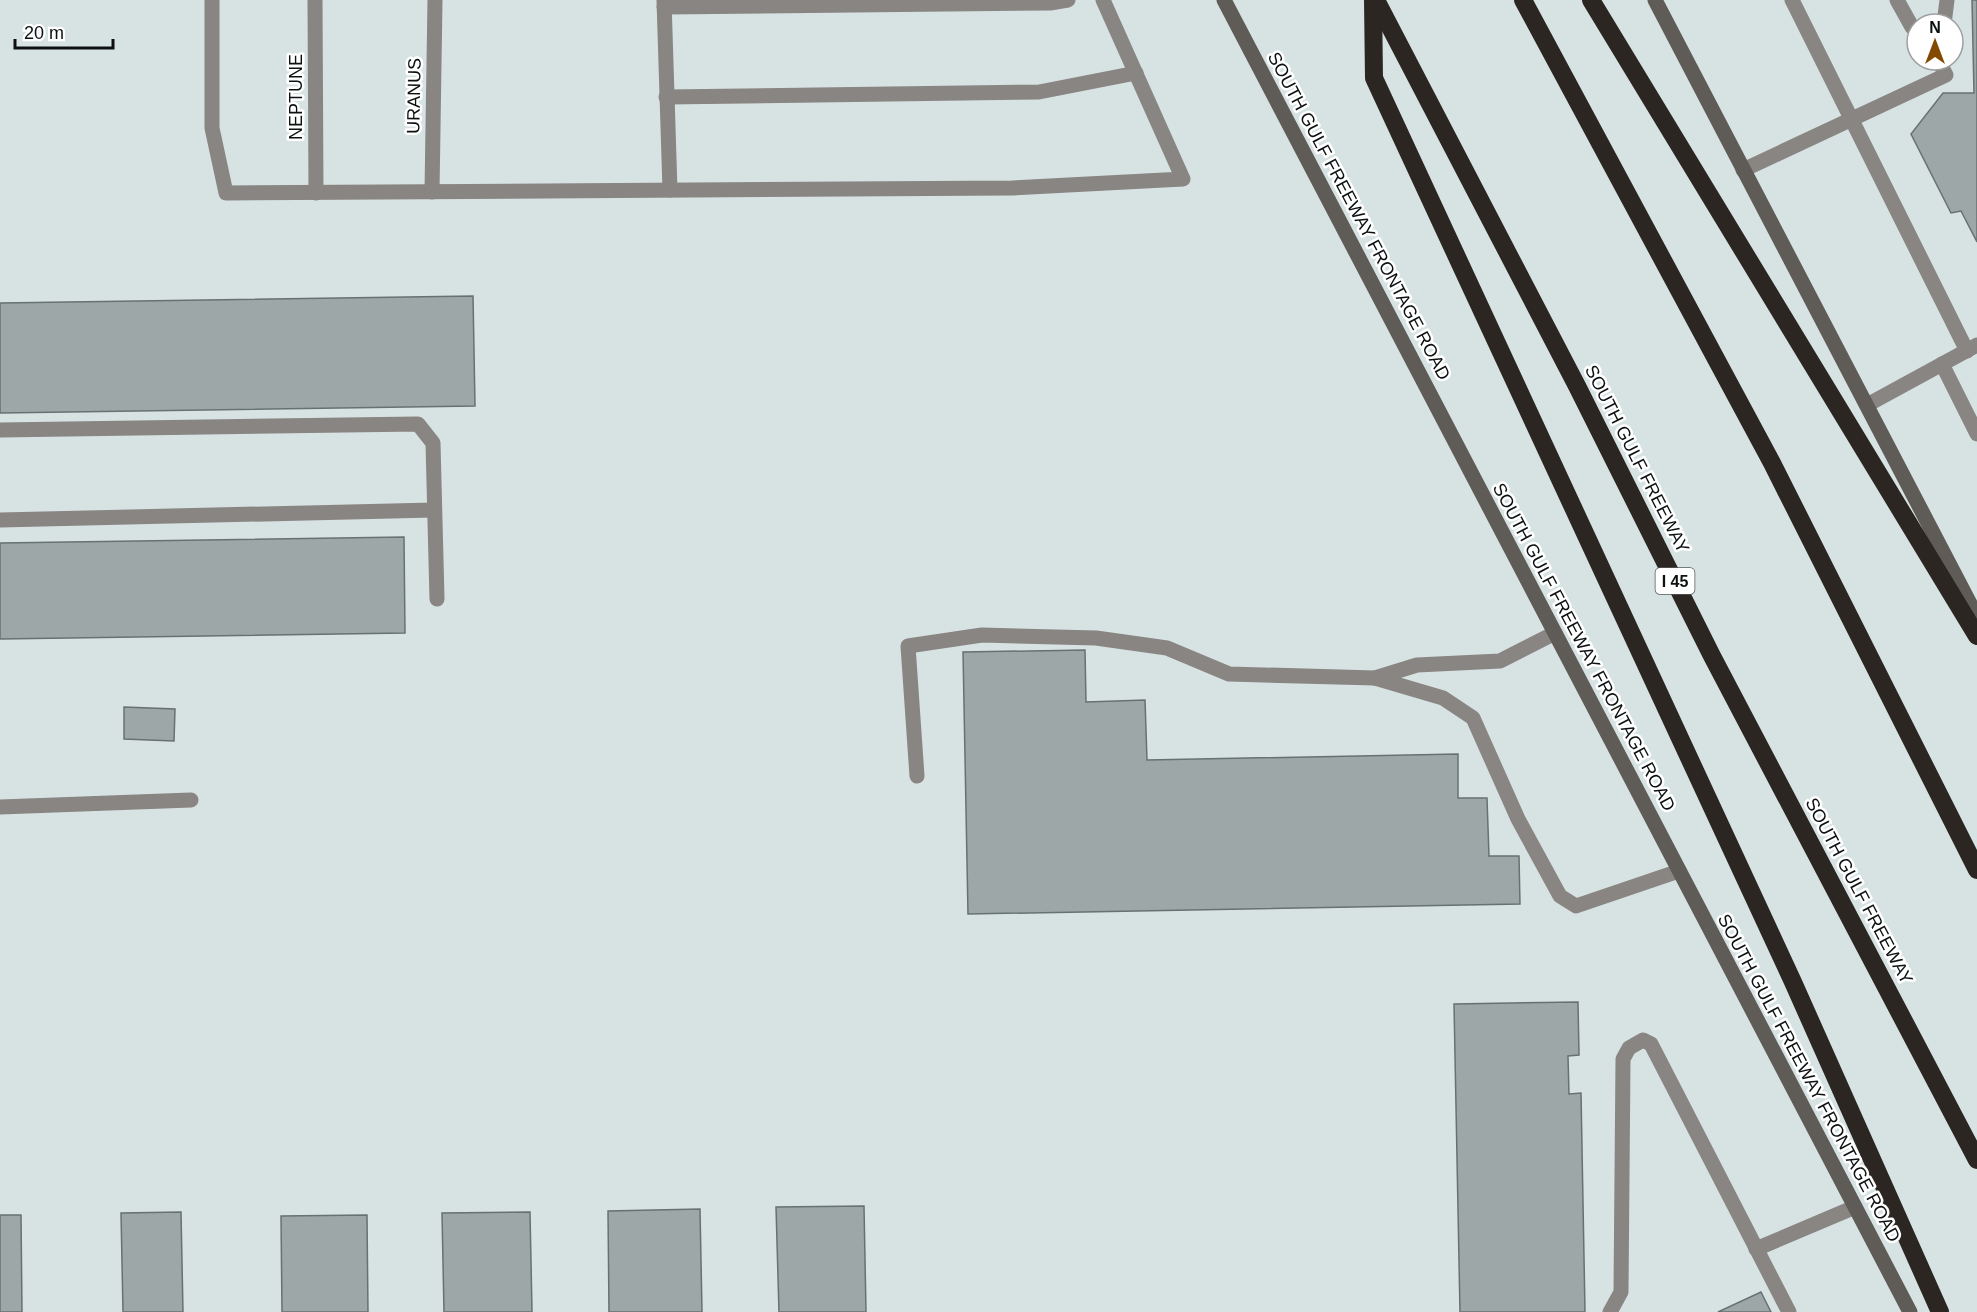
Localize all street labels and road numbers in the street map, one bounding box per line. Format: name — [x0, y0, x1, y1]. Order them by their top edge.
street label: SOUTH GULF FREEWAY FRONTAGE ROAD — [1264, 49, 1454, 383]
street label: NEPTUNE — [286, 54, 306, 140]
street label: URANUS — [403, 58, 425, 134]
street label: SOUTH GULF FREEWAY — [1581, 362, 1693, 556]
street label: SOUTH GULF FREEWAY FRONTAGE ROAD — [1489, 480, 1679, 814]
road number: I 45 — [1656, 568, 1694, 594]
street label: SOUTH GULF FREEWAY — [1801, 794, 1917, 988]
street label: SOUTH GULF FREEWAY FRONTAGE ROAD — [1714, 911, 1904, 1245]

